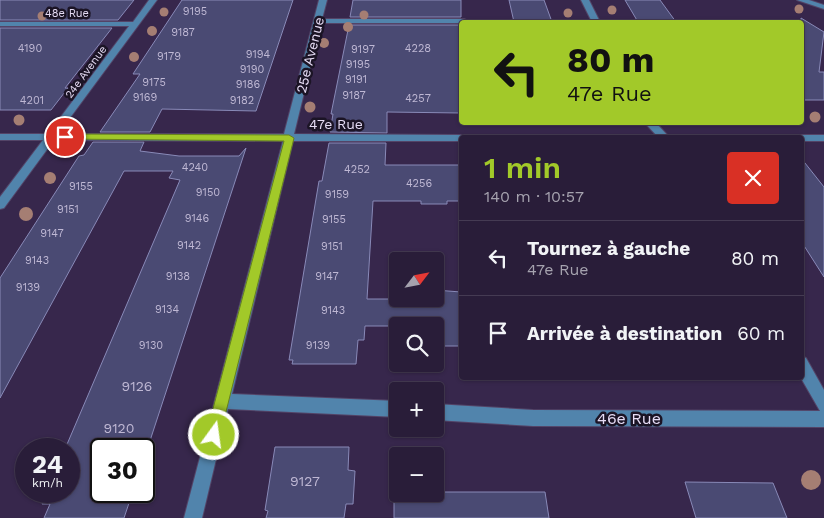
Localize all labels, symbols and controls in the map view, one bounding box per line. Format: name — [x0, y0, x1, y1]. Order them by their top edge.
house number: 9195 — [183, 5, 207, 18]
street label: 48e Rue — [45, 7, 89, 20]
street label: 25e Avenue — [293, 15, 327, 95]
house number: 9187 — [171, 26, 195, 39]
text: 80 m — [567, 39, 654, 81]
icon: left — [484, 40, 549, 105]
house number: 4190 — [18, 42, 42, 55]
house number: 4228 — [405, 42, 431, 55]
street label: 24e Avenue — [63, 43, 109, 101]
house number: 9197 — [351, 43, 375, 56]
house number: 9194 — [246, 48, 271, 61]
house number: 9179 — [157, 50, 181, 63]
house number: 9195 — [346, 58, 370, 71]
house number: 9190 — [240, 63, 265, 76]
house number: 9191 — [345, 73, 367, 86]
house number: 9175 — [142, 76, 166, 89]
house number: 9186 — [236, 78, 261, 91]
text: 47e Rue — [567, 81, 652, 106]
house number: 9187 — [342, 89, 366, 102]
house number: 9169 — [133, 91, 157, 104]
house number: 4257 — [405, 92, 431, 105]
house number: 4201 — [20, 94, 44, 107]
house number: 9182 — [230, 94, 254, 107]
pin — [44, 116, 86, 158]
street label: 47e Rue — [309, 116, 363, 132]
icon: arrive — [51, 123, 79, 151]
text: 1 min — [484, 150, 561, 185]
button: close — [727, 152, 779, 204]
house number: 4240 — [182, 161, 208, 174]
house number: 4252 — [344, 163, 370, 176]
house number: 4256 — [406, 177, 432, 190]
house number: 9155 — [69, 180, 93, 193]
house number: 9150 — [196, 186, 220, 199]
text: 140 m · 10:57 — [484, 187, 584, 206]
house number: 9159 — [325, 188, 349, 201]
house number: 9151 — [57, 203, 79, 216]
house number: 9146 — [185, 212, 210, 225]
house number: 9155 — [322, 213, 346, 226]
house number: 9147 — [40, 227, 64, 240]
text: Tournez à gauche — [527, 237, 690, 260]
house number: 9142 — [177, 239, 201, 252]
house number: 9151 — [321, 240, 343, 253]
icon: left — [484, 244, 512, 272]
text: 80 m — [731, 247, 779, 270]
north arrow — [389, 252, 444, 308]
map controls — [389, 252, 444, 502]
house number: 9143 — [25, 254, 49, 267]
text: 47e Rue — [527, 260, 589, 279]
house number: 9138 — [166, 270, 190, 283]
house number: 9147 — [315, 270, 339, 283]
house number: 9139 — [16, 281, 40, 294]
house number: 9134 — [155, 303, 179, 316]
house number: 9143 — [321, 304, 345, 317]
button: search — [389, 317, 444, 372]
icon: arrive — [484, 319, 512, 347]
text: Arrivée à destination — [527, 322, 722, 345]
text: 60 m — [737, 322, 785, 345]
house number: 9130 — [139, 339, 163, 352]
house number: 9139 — [306, 339, 330, 352]
house number: 9126 — [122, 378, 152, 394]
button: + — [389, 382, 444, 437]
position arrow — [187, 408, 239, 460]
street label: 46e Rue — [597, 409, 661, 428]
house number: 9120 — [104, 420, 134, 436]
speed limit sign: 30 — [90, 438, 155, 503]
button: − — [389, 447, 444, 502]
text: 24 — [32, 450, 63, 479]
house number: 9127 — [290, 473, 320, 489]
text: km/h — [32, 476, 63, 490]

